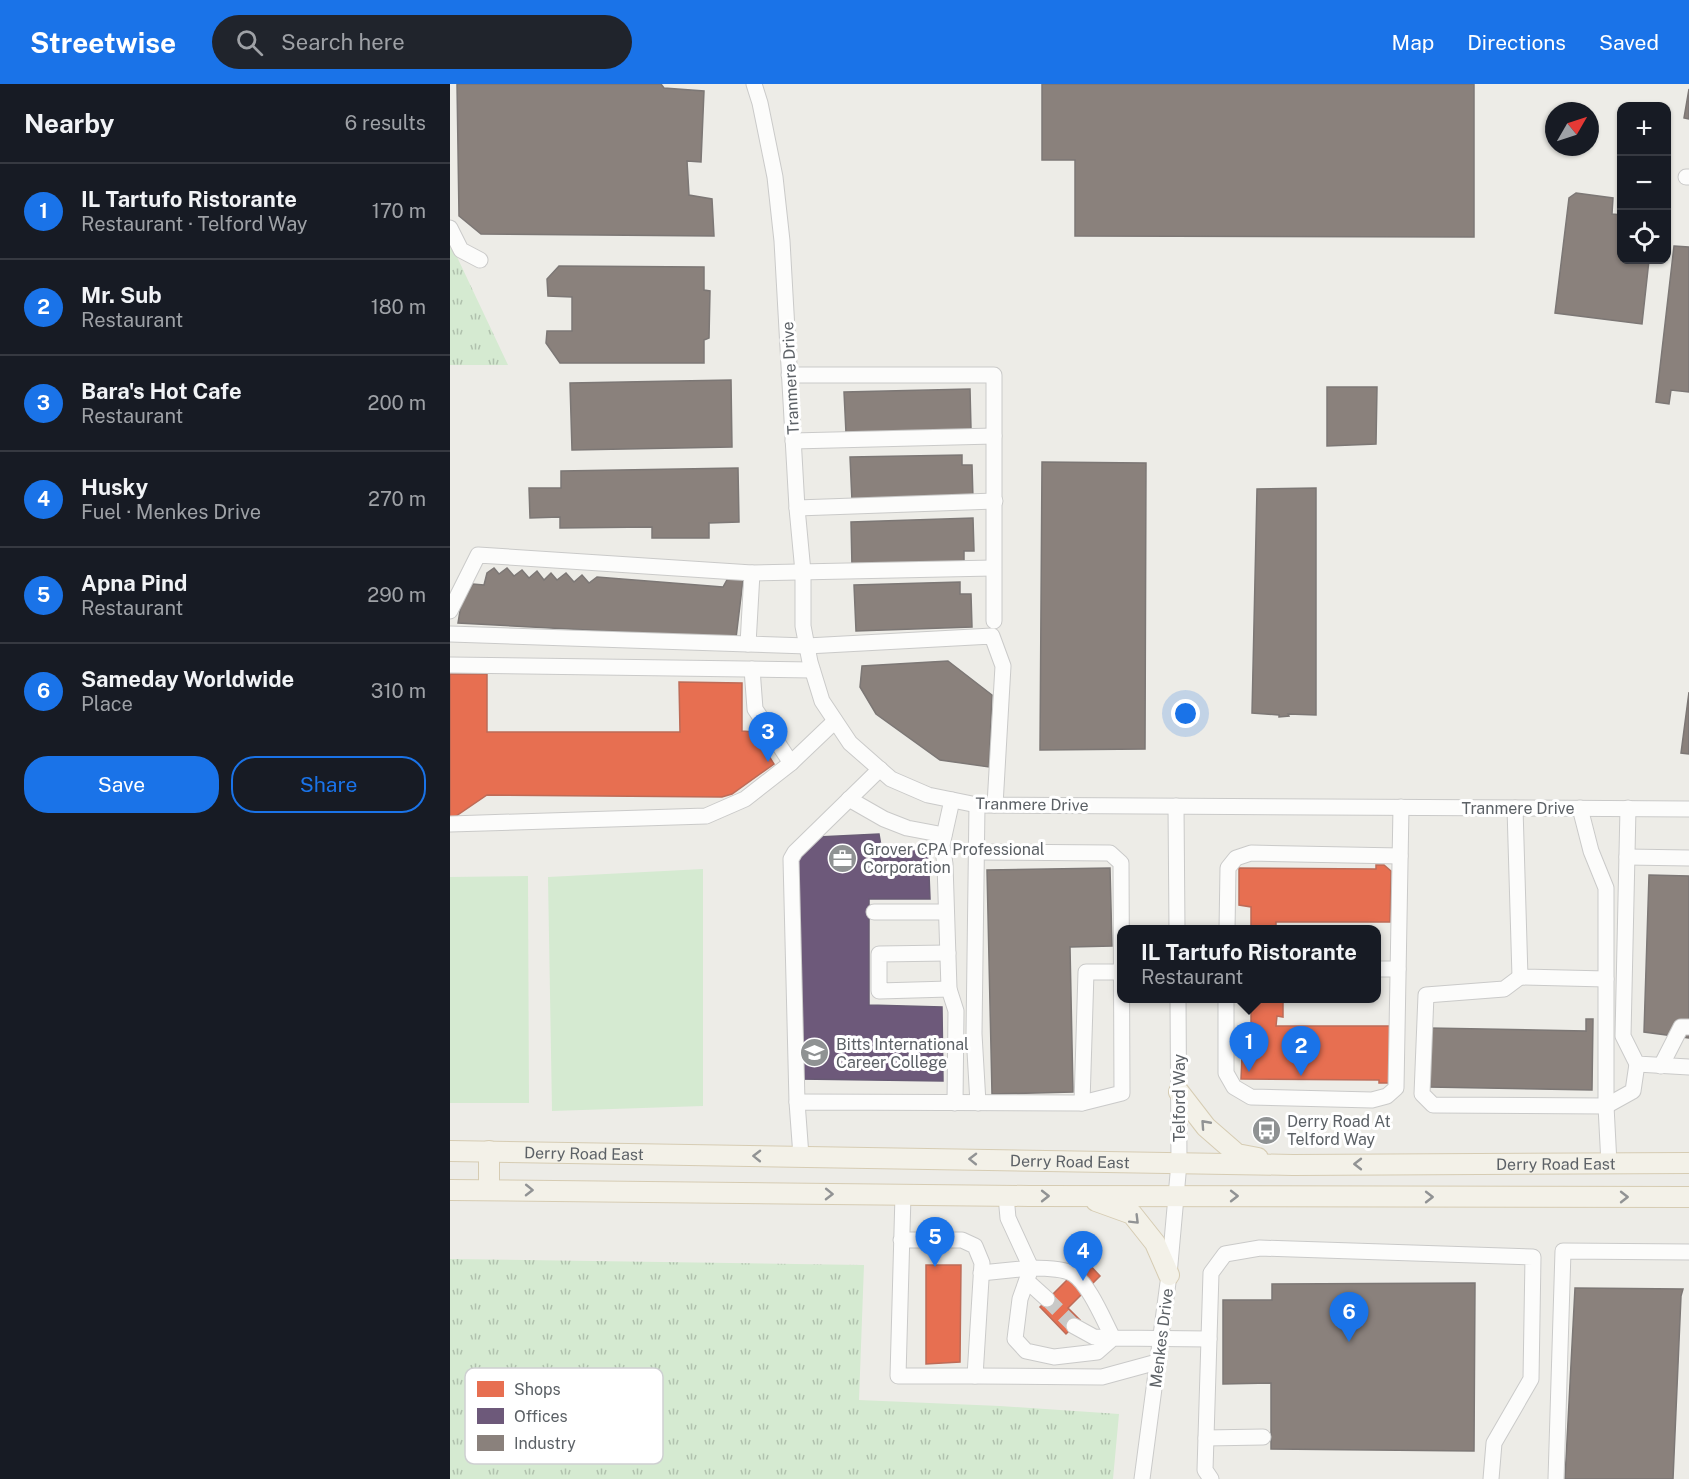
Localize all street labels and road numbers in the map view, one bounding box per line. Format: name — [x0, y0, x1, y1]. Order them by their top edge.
street label: Tranmere Drive — [778, 321, 803, 435]
street label: Tranmere Drive — [975, 794, 1089, 815]
street label: Tranmere Drive — [1461, 799, 1575, 818]
street label: Telford Way — [1170, 1054, 1189, 1142]
street label: Derry Road East — [524, 1143, 644, 1164]
street label: Derry Road East — [1010, 1151, 1130, 1172]
street label: Derry Road East — [1496, 1154, 1616, 1174]
street label: Menkes Drive — [1146, 1287, 1177, 1389]

